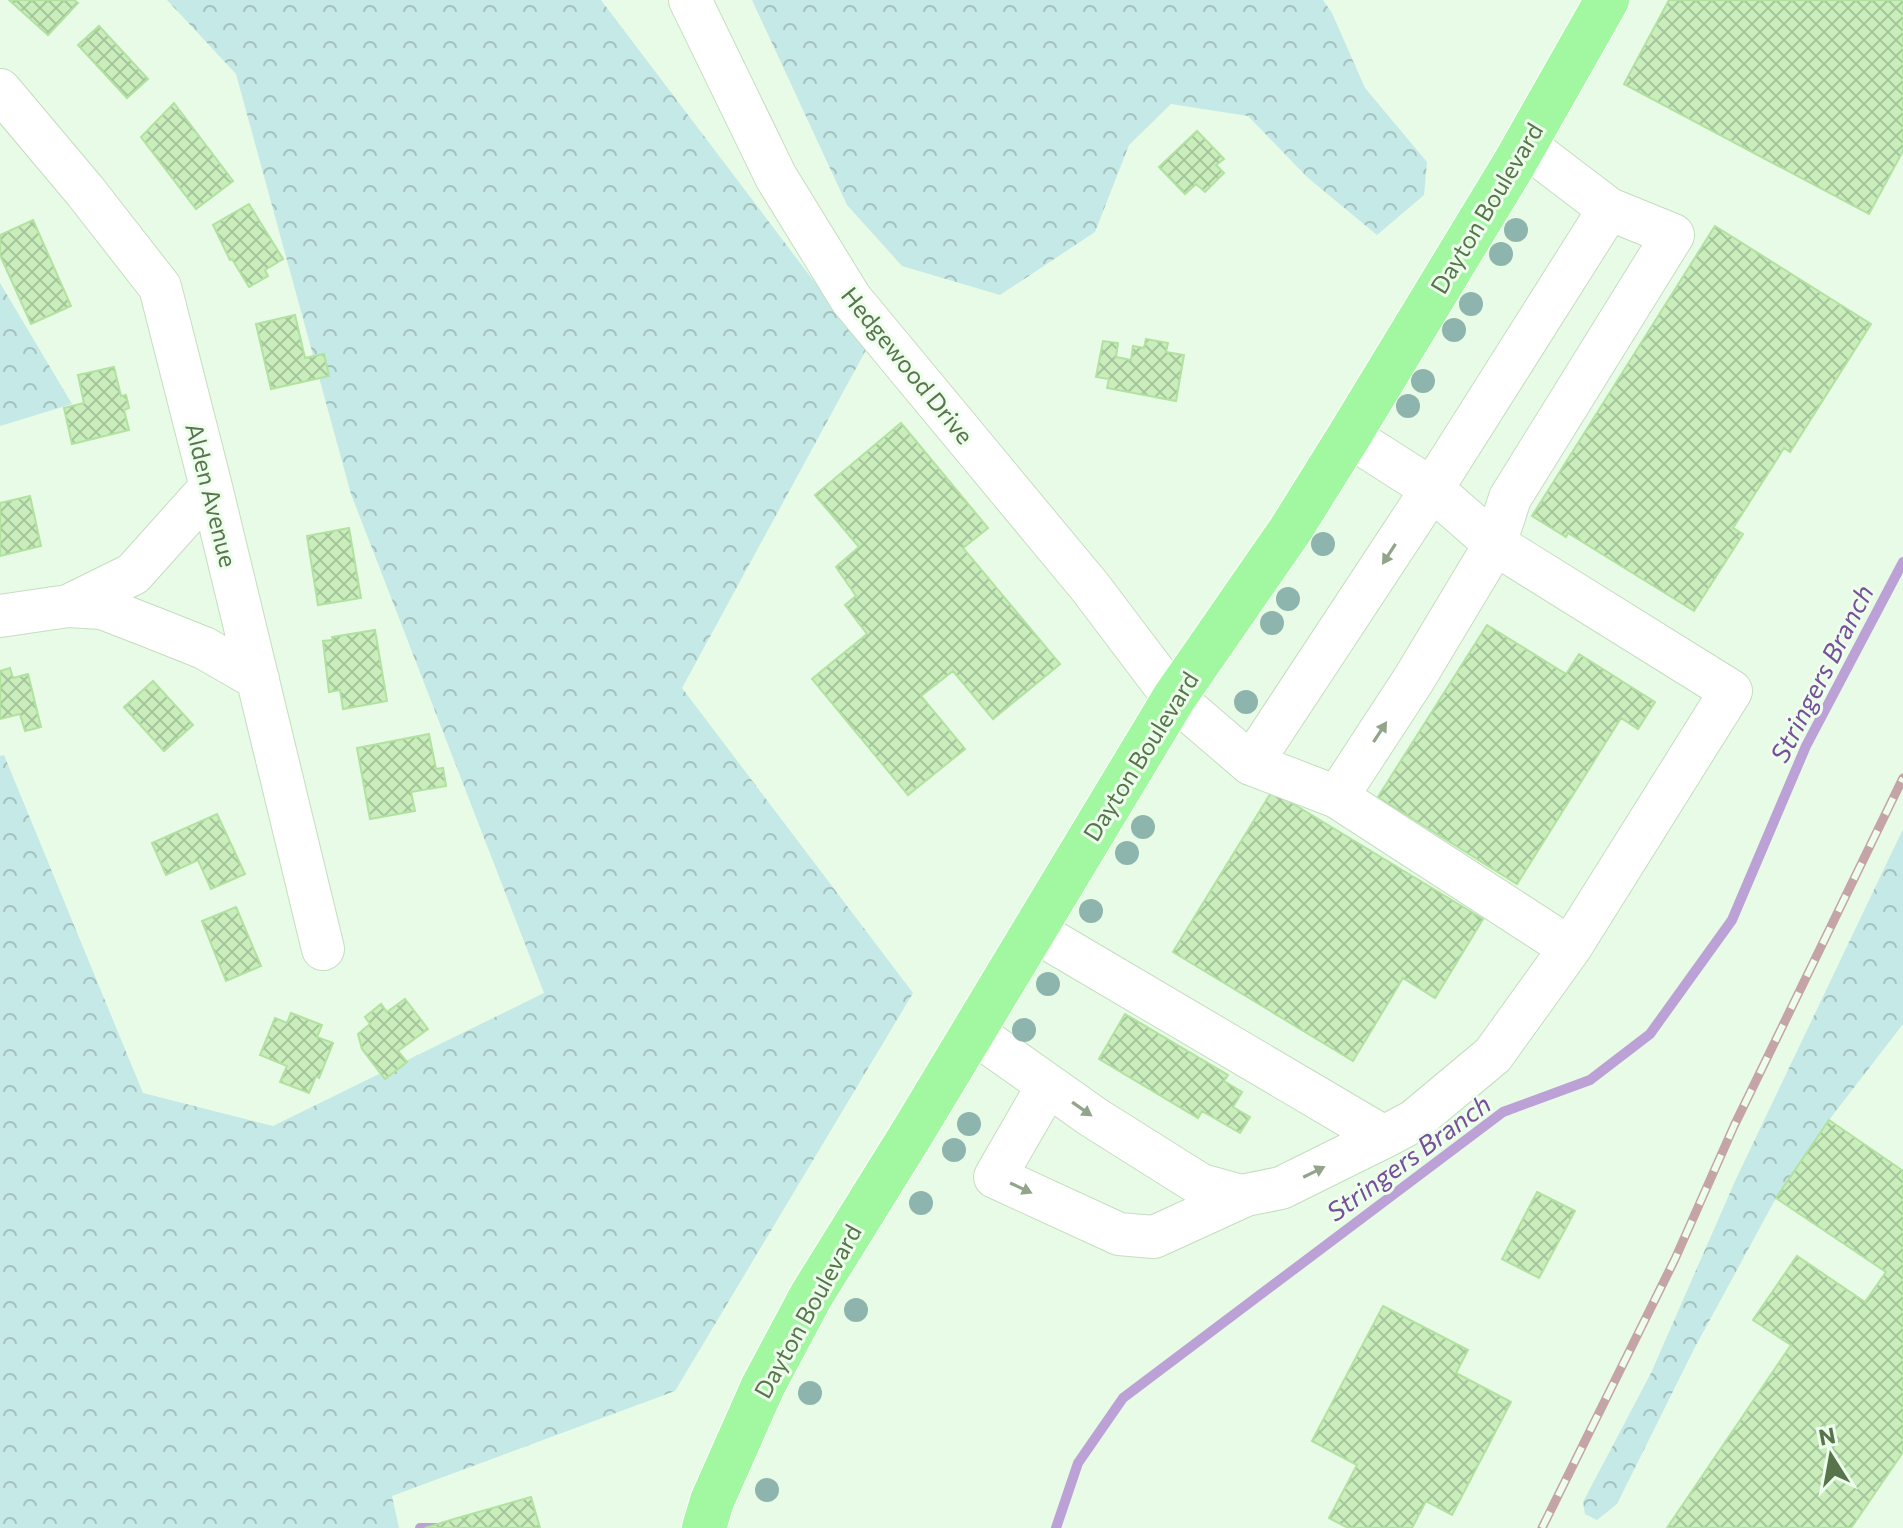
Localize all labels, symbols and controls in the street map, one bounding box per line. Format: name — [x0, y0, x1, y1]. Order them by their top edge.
street label: Dayton Boulevard — [1424, 117, 1548, 299]
street label: Hedgewood Drive — [836, 281, 980, 449]
street label: Alden Avenue — [180, 420, 244, 570]
one-way arrow — [1383, 543, 1397, 565]
water label: Stringers Branch — [1763, 579, 1879, 767]
street label: Dayton Boulevard — [1076, 666, 1204, 846]
one-way arrow — [1372, 721, 1387, 742]
water label: Stringers Branch — [1320, 1087, 1496, 1227]
one-way arrow — [1072, 1101, 1093, 1116]
one-way arrow — [1302, 1165, 1326, 1179]
one-way arrow — [1009, 1181, 1032, 1195]
street label: Dayton Boulevard — [747, 1219, 867, 1403]
north arrow — [1791, 1416, 1871, 1496]
text: N — [1816, 1421, 1838, 1451]

